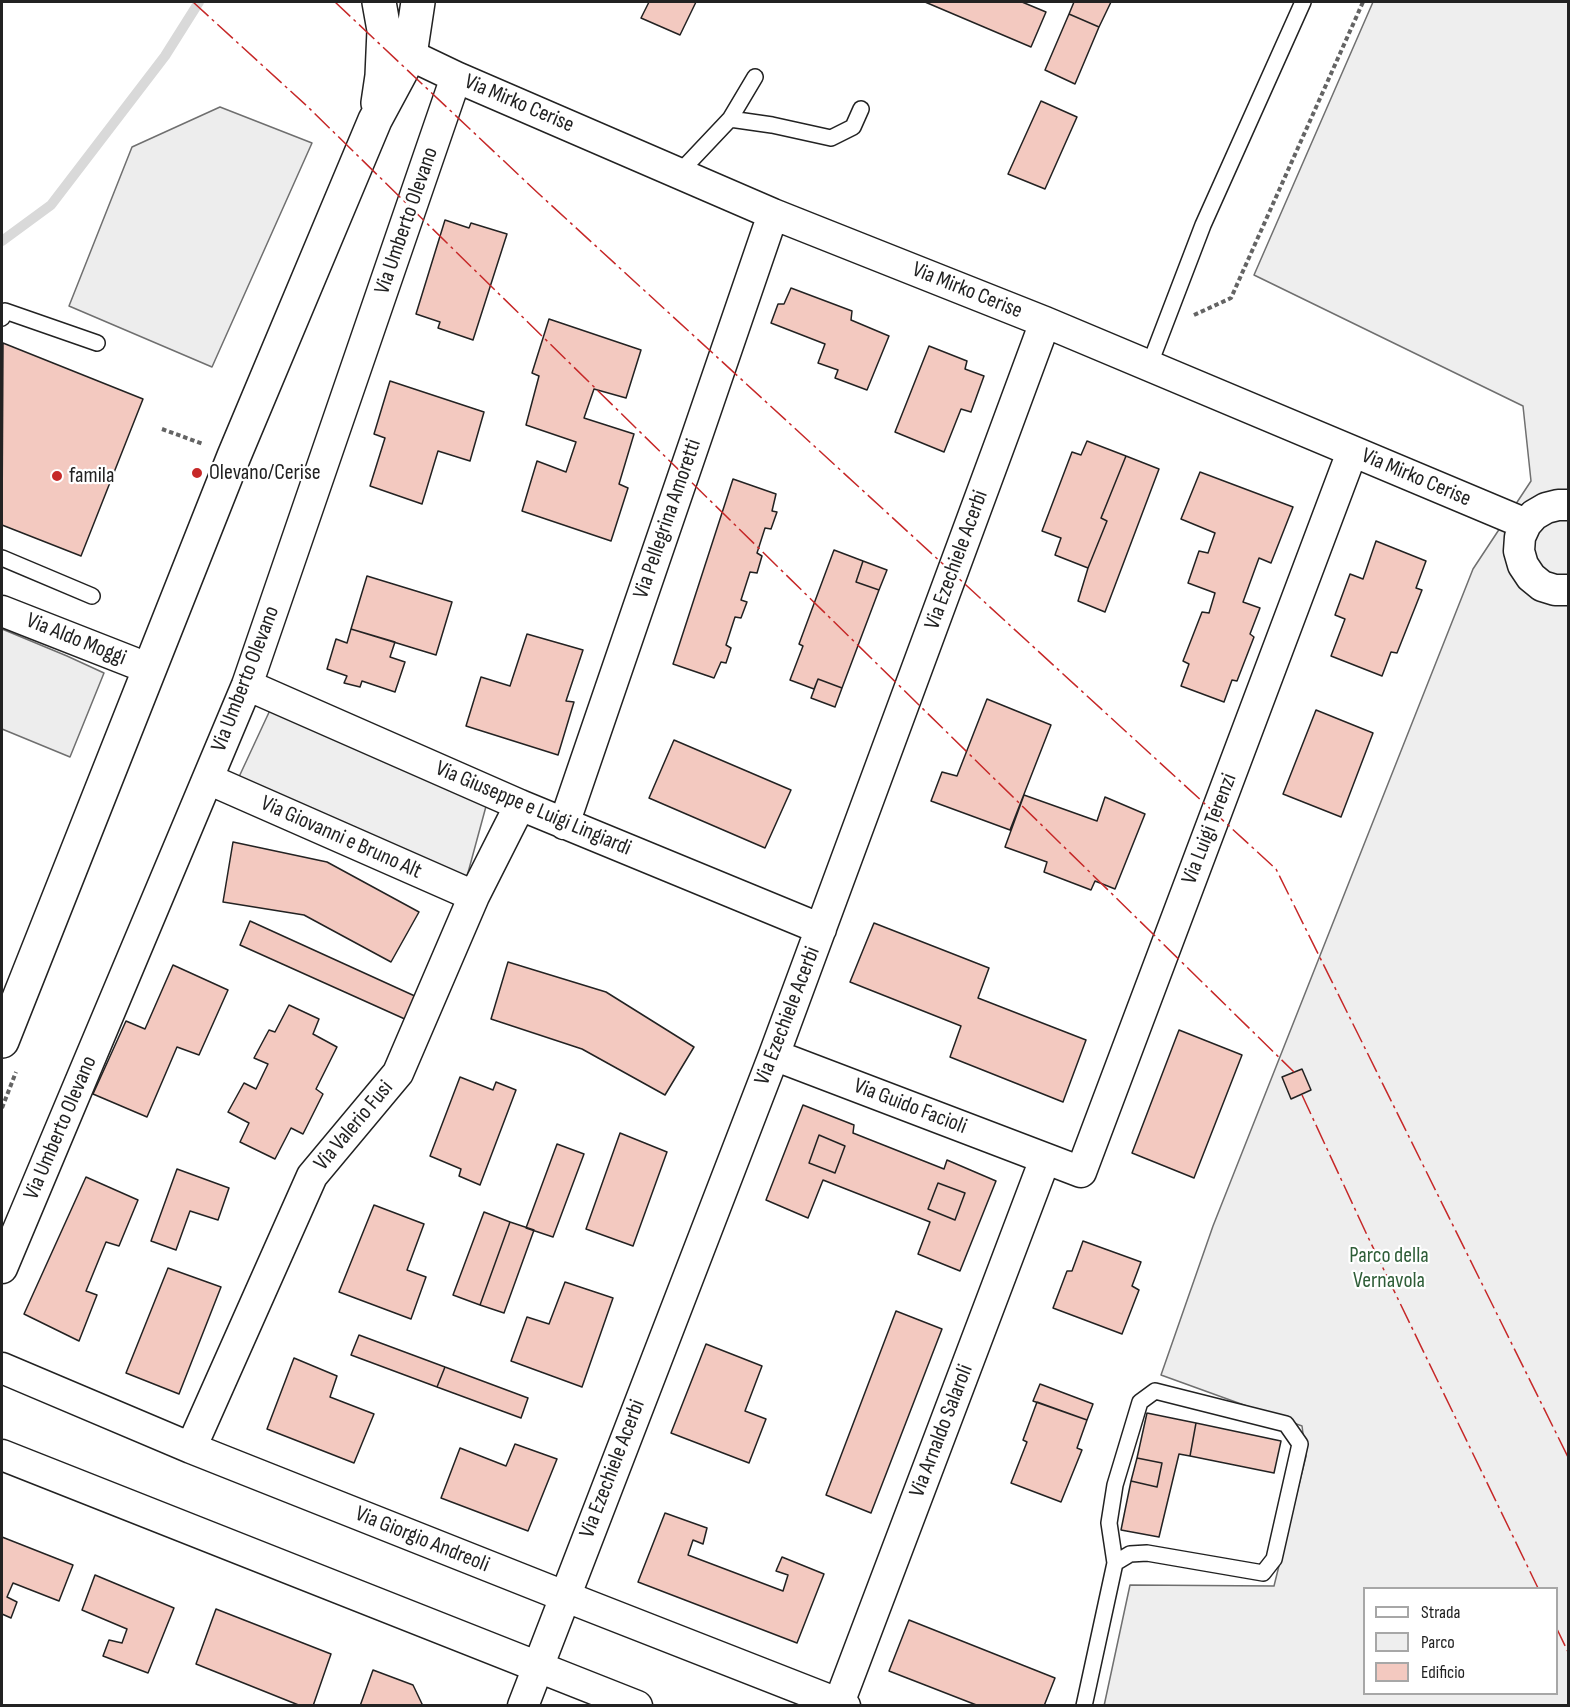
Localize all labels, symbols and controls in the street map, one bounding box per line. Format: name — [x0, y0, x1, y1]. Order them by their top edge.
street label: Via Mirko Cerise — [460, 69, 578, 139]
street label: Via Umberto Olevano — [370, 144, 444, 298]
street label: Via Mirko Cerise — [908, 257, 1026, 325]
street label: Via Pellegrina Amoretti — [628, 436, 708, 602]
street label: Via Mirko Cerise — [1357, 443, 1475, 513]
place label: Olevano/Cerise — [209, 460, 321, 486]
place label: famila — [69, 463, 114, 489]
marker: Olevano/Cerise — [190, 466, 204, 480]
marker: famila — [50, 469, 64, 483]
street label: Via Ezechiele Acerbi — [920, 487, 994, 633]
street label: Via Umberto Olevano — [206, 603, 286, 755]
street label: Via Aldo Moggi — [22, 608, 130, 672]
street label: Via Giuseppe e Luigi Lingiardi — [431, 756, 635, 862]
street label: Via Luigi Terenzi — [1177, 770, 1243, 888]
street label: Via Giovanni e Bruno Alt — [256, 791, 426, 885]
street label: Via Ezechiele Acerbi — [750, 943, 826, 1089]
street label: Via Umberto Olevano — [19, 1052, 103, 1204]
street label: Via Guido Facioli — [850, 1073, 970, 1141]
street label: Via Valerio Fusi — [309, 1076, 399, 1176]
park label: Parco della Vernavola — [1349, 1243, 1429, 1294]
street label: Via Arnaldo Salaroli — [905, 1361, 979, 1501]
street label: Via Ezechiele Acerbi — [575, 1396, 651, 1542]
street label: Via Giorgio Andreoli — [351, 1501, 493, 1579]
legend — [1363, 1587, 1558, 1695]
text: Strada — [1421, 1602, 1460, 1623]
text: Parco — [1421, 1632, 1455, 1653]
text: Edificio — [1421, 1662, 1465, 1683]

